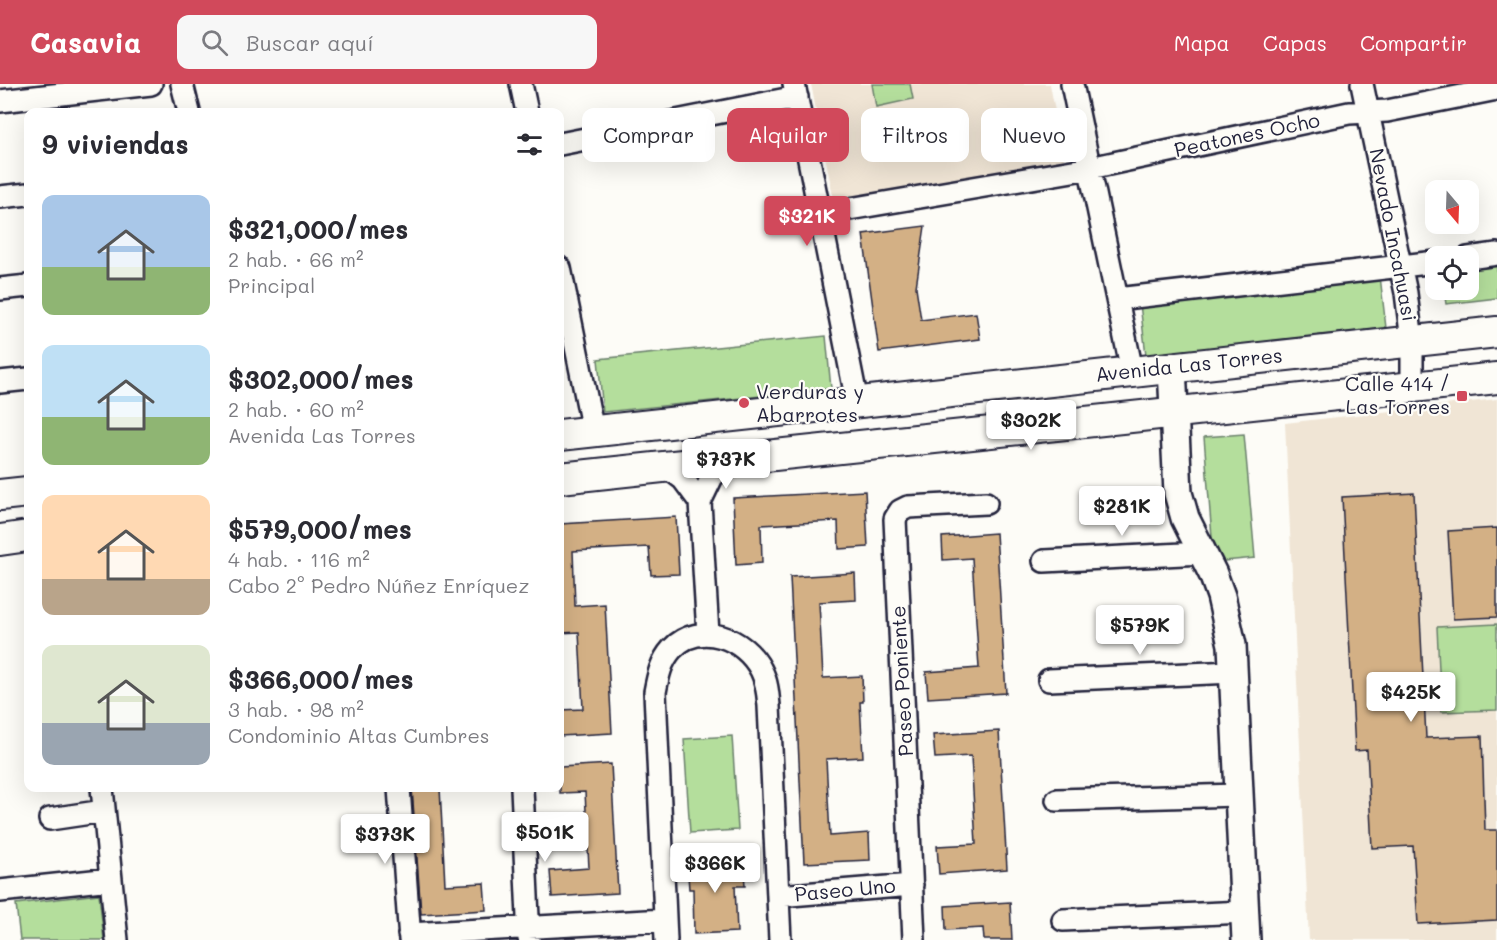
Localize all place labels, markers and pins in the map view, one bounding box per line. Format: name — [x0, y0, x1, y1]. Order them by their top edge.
pin: $321K — [765, 196, 849, 247]
place label: Calle 414 / Las Torres — [1345, 370, 1450, 419]
place label: Verduras y Abarrotes — [756, 378, 864, 427]
marker: Calle 414 / Las Torres — [1455, 389, 1469, 403]
marker: Verduras y Abarrotes — [737, 396, 751, 410]
pin: $302K — [989, 400, 1073, 451]
pin: $737K — [684, 439, 768, 490]
pin: $281K — [1080, 486, 1164, 537]
pin: $579K — [1098, 605, 1182, 656]
pin: $425K — [1369, 672, 1453, 723]
pin: $501K — [503, 812, 587, 863]
pin: $373K — [343, 814, 427, 865]
pin: $366K — [673, 843, 757, 894]

